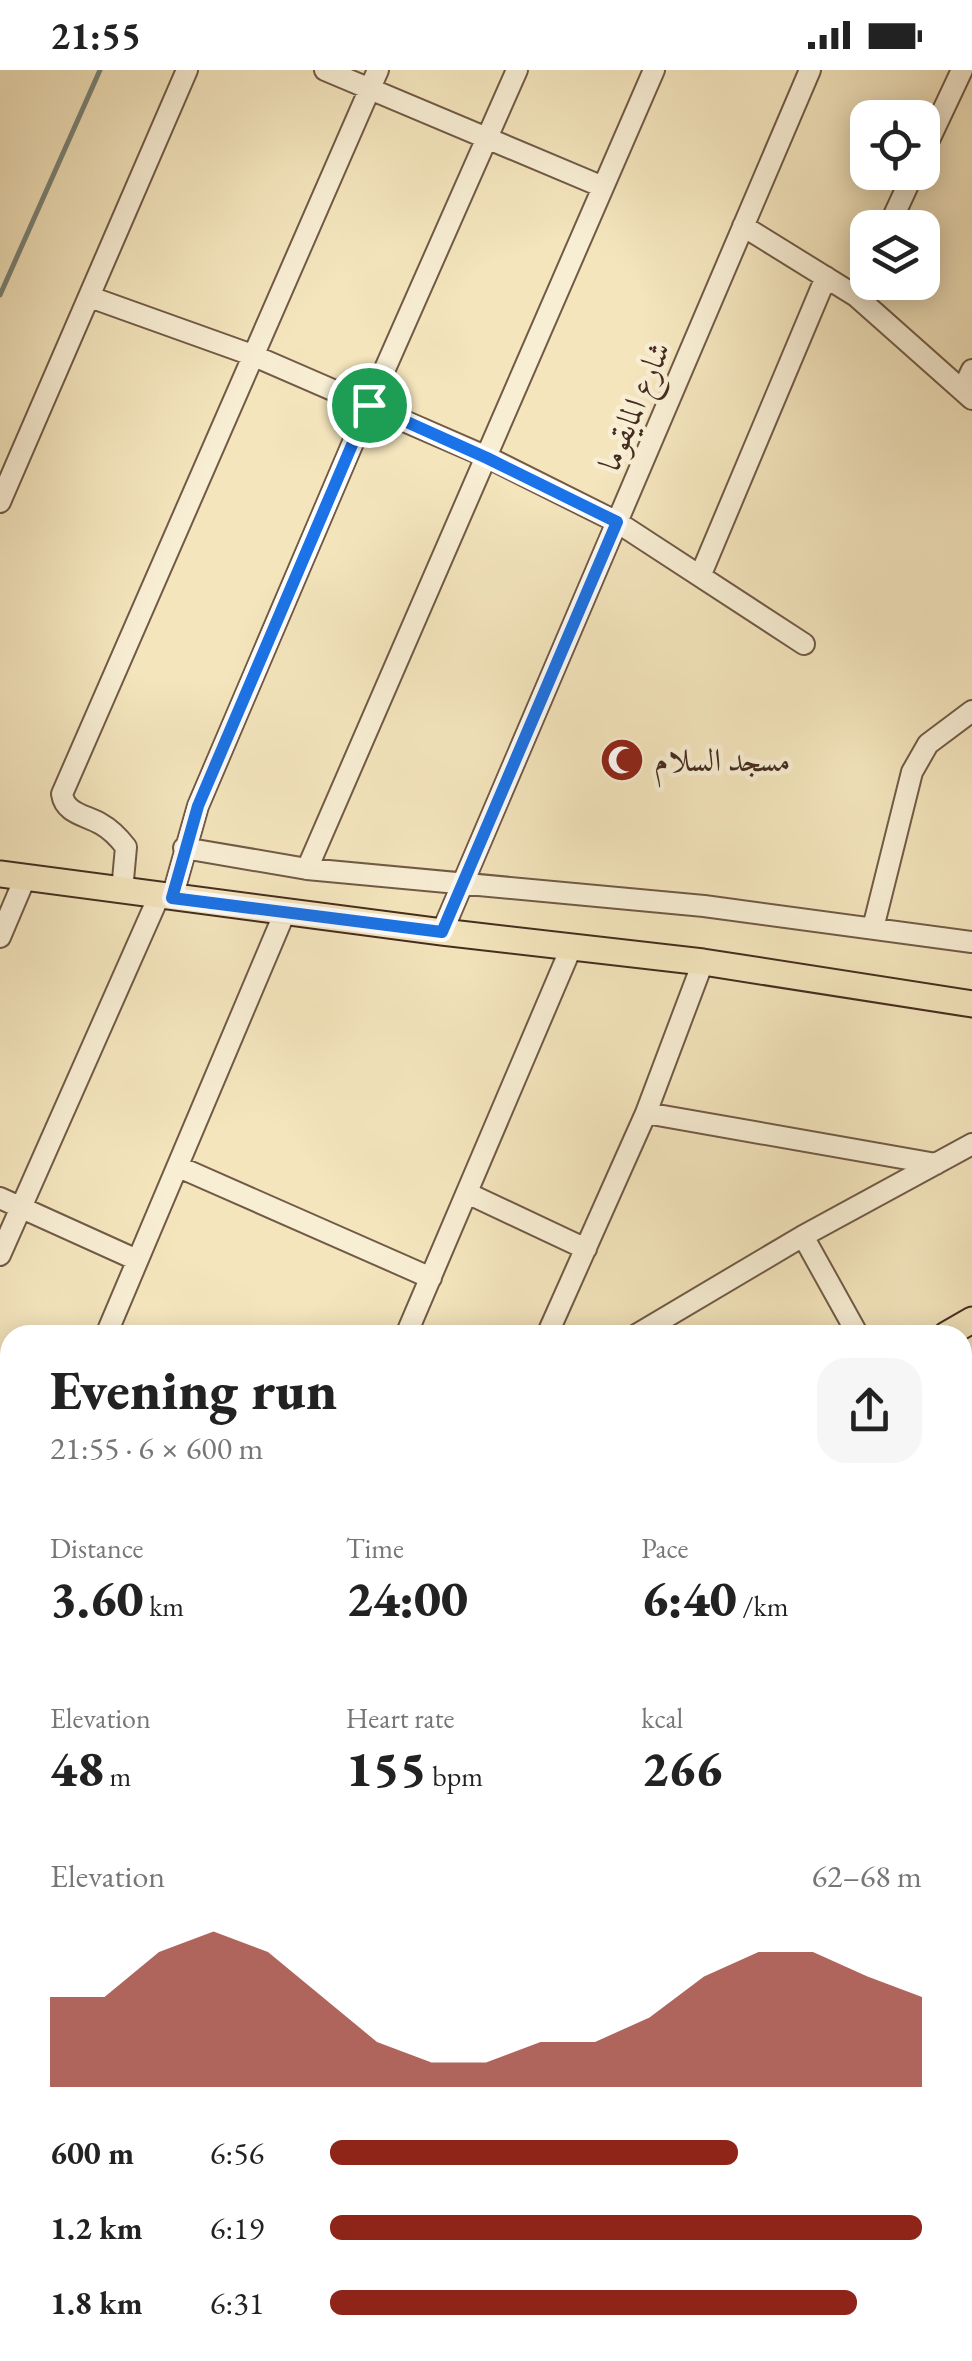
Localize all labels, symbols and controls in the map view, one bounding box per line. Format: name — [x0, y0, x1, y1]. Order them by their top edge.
text: 21:55 — [50, 11, 141, 60]
map controls — [850, 100, 940, 300]
button: locate — [850, 100, 940, 190]
button: layers — [850, 210, 940, 300]
street label: شارع المايقوما — [588, 335, 686, 479]
pin — [327, 363, 412, 448]
icon: arrive — [342, 378, 397, 433]
mosque icon: مسجد السلام — [599, 737, 645, 783]
place label: مسجد السلام — [654, 739, 790, 788]
text: Evening run — [50, 1354, 337, 1425]
button: share — [817, 1358, 922, 1463]
text: 21:55 · 6 × 600 m — [50, 1427, 263, 1469]
text: Distance — [50, 1530, 144, 1566]
text: Time — [346, 1530, 404, 1566]
text: Pace — [641, 1530, 688, 1566]
text: 3.60 — [50, 1566, 144, 1631]
text: 24:00 — [346, 1566, 468, 1631]
text: 6:40 — [641, 1566, 737, 1631]
text: km — [144, 1588, 184, 1624]
text: /km — [737, 1588, 788, 1624]
text: Elevation — [50, 1700, 151, 1736]
text: Heart rate — [346, 1700, 454, 1736]
text: kcal — [641, 1700, 683, 1736]
text: 48 — [50, 1736, 104, 1801]
text: 155 — [346, 1736, 427, 1801]
text: 266 — [641, 1736, 722, 1801]
text: m — [104, 1758, 131, 1794]
text: bpm — [427, 1758, 483, 1794]
text: Elevation — [50, 1855, 165, 1897]
text: 62–68 m — [812, 1855, 922, 1897]
text: 600 m — [50, 2132, 134, 2174]
text: 6:56 — [210, 2132, 264, 2174]
text: 1.2 km — [50, 2207, 143, 2249]
text: 6:19 — [210, 2207, 264, 2249]
text: 1.8 km — [50, 2282, 143, 2324]
text: 6:31 — [210, 2282, 264, 2324]

